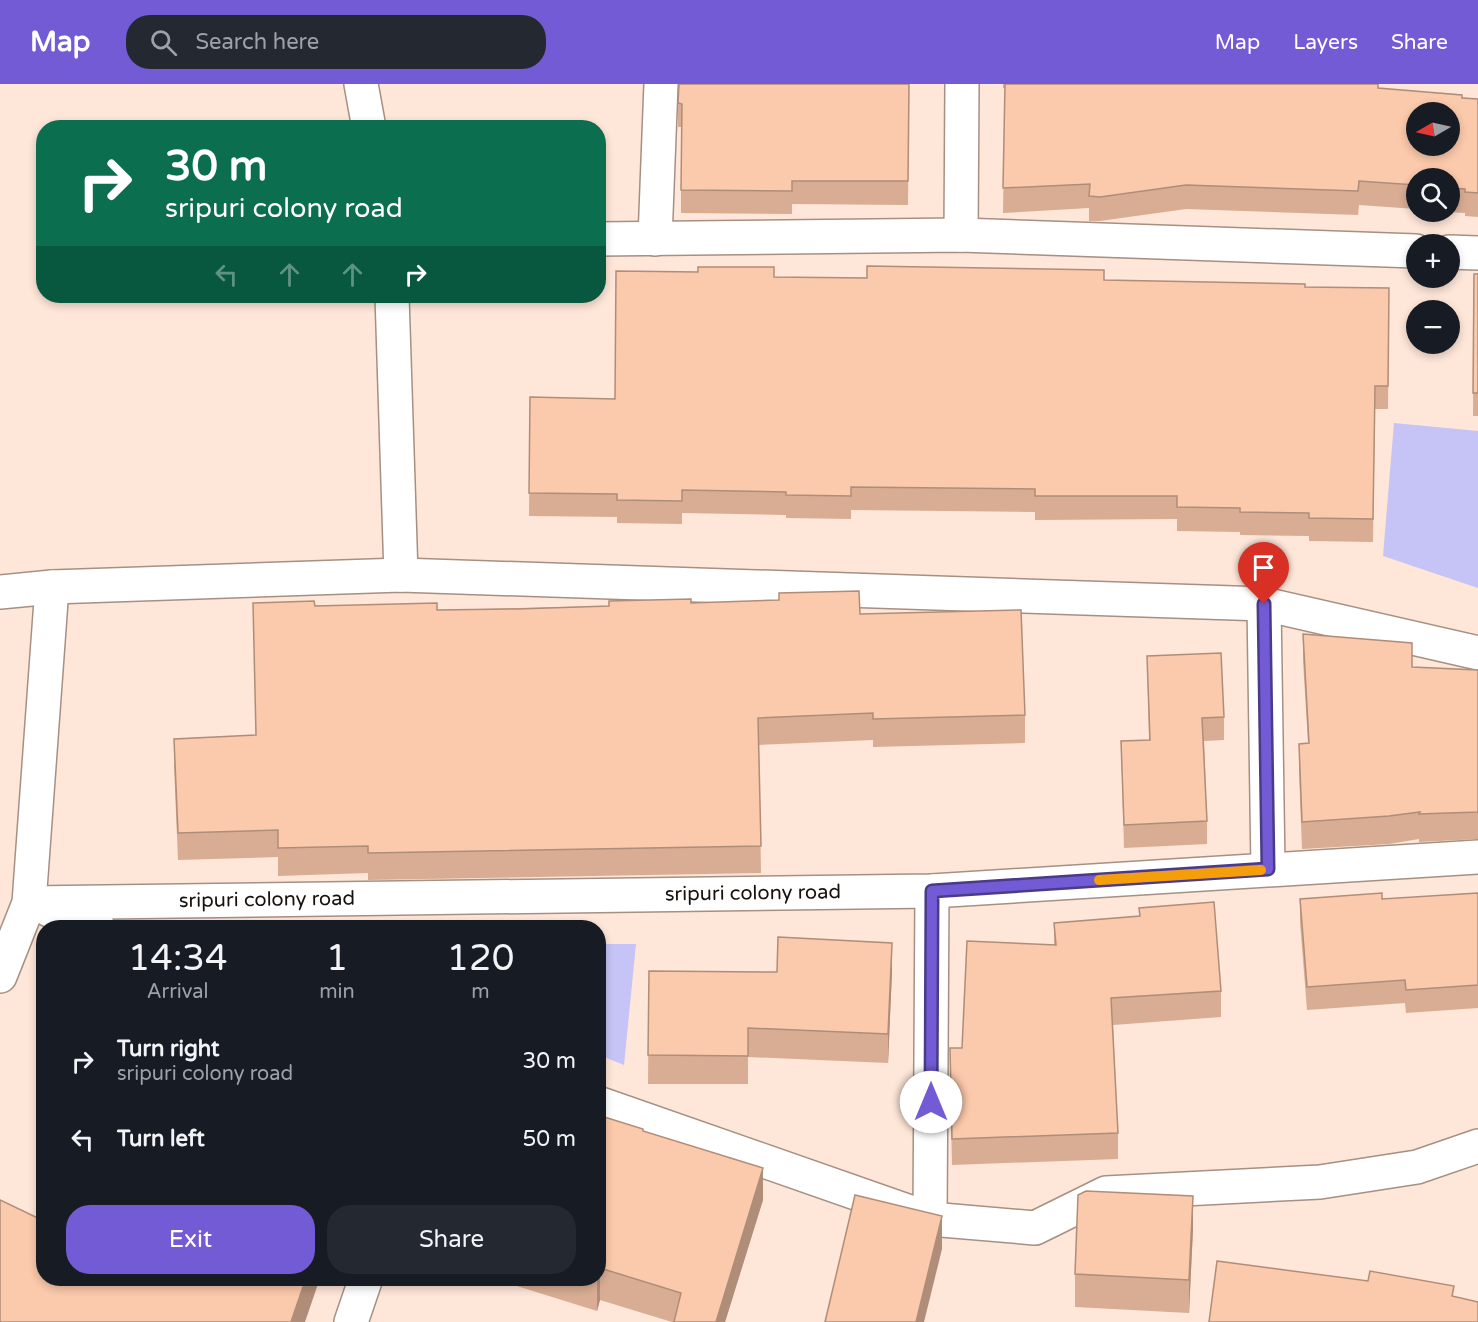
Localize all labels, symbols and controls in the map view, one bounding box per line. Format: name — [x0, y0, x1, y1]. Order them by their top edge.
search box — [126, 15, 546, 69]
text: Map — [30, 25, 90, 59]
icon: search — [147, 26, 180, 59]
text: Search here — [195, 29, 319, 55]
text: Map — [1215, 30, 1260, 55]
text: Layers — [1293, 30, 1358, 55]
text: Share — [1391, 30, 1448, 55]
north arrow — [1406, 102, 1460, 156]
map controls — [1406, 102, 1460, 354]
text: 30 m — [165, 141, 267, 192]
icon: right — [66, 144, 144, 222]
button: search — [1406, 168, 1460, 222]
text: sripuri colony road — [165, 192, 403, 225]
button: + — [1406, 234, 1460, 288]
icon: left — [210, 258, 243, 291]
icon: ahead — [273, 258, 306, 291]
icon: ahead — [336, 258, 369, 291]
icon: right — [399, 258, 432, 291]
button: − — [1406, 300, 1460, 354]
pin — [1238, 542, 1289, 604]
icon: arrive — [1247, 551, 1280, 584]
street label: sripuri colony road — [665, 880, 841, 907]
street label: sripuri colony road — [179, 887, 355, 913]
text: 14:34 — [128, 937, 228, 980]
text: 1 — [326, 937, 348, 980]
text: 120 — [446, 937, 514, 980]
text: Arrival — [147, 980, 209, 1004]
text: min — [319, 980, 355, 1004]
text: m — [471, 980, 490, 1004]
text: Turn right — [117, 1036, 219, 1062]
icon: right — [66, 1045, 99, 1078]
text: 30 m — [522, 1048, 576, 1074]
text: sripuri colony road — [117, 1062, 293, 1086]
position arrow — [899, 1070, 963, 1134]
icon: left — [66, 1123, 99, 1156]
text: Turn left — [117, 1126, 205, 1152]
text: 50 m — [522, 1126, 576, 1152]
button: Exit — [66, 1205, 315, 1274]
button: Share — [327, 1205, 576, 1274]

